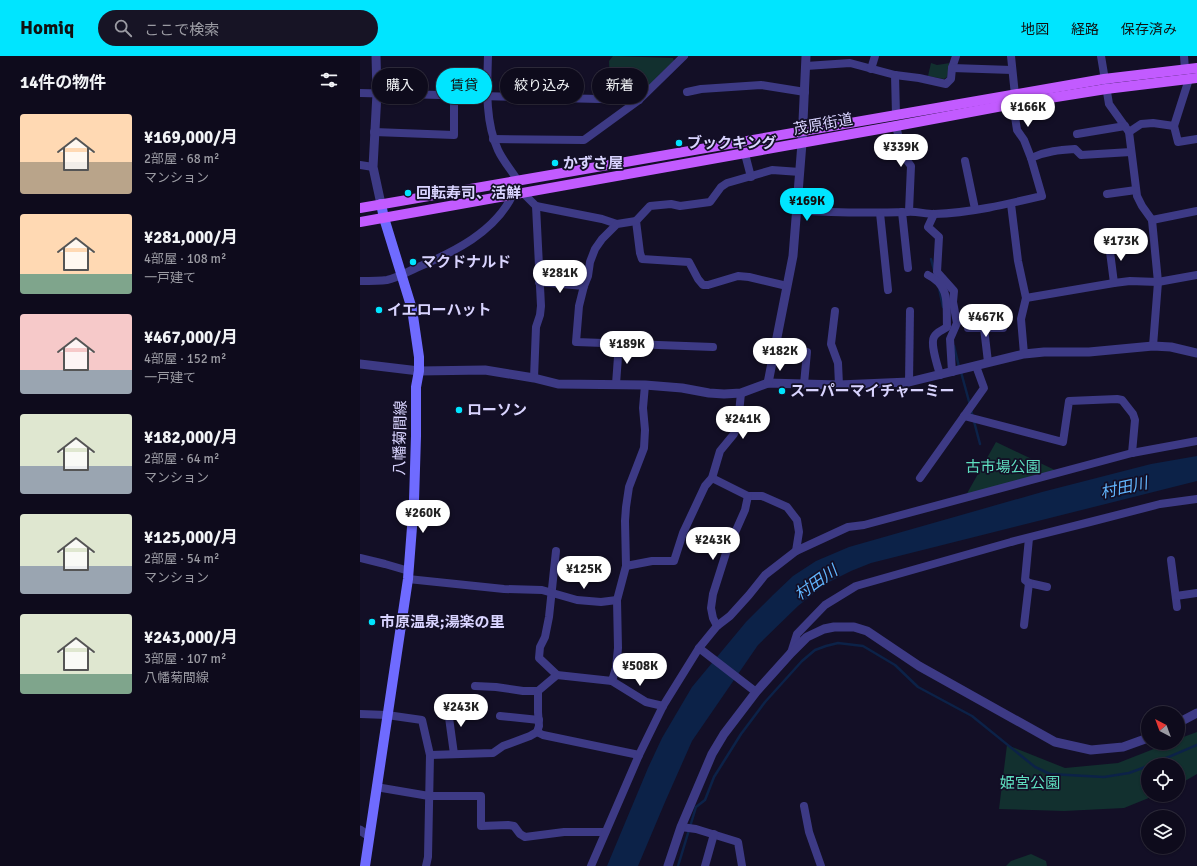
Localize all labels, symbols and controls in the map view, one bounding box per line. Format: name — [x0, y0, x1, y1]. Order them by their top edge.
search box — [98, 10, 378, 46]
text: Homiq — [20, 16, 74, 40]
icon: search — [112, 17, 134, 39]
text: ここで検索 — [144, 21, 219, 39]
text: 地図 — [1021, 21, 1049, 38]
text: 経路 — [1071, 21, 1099, 38]
text: 保存済み — [1121, 21, 1177, 38]
chip: 購入 — [372, 68, 428, 104]
chip: 賃貸 — [436, 68, 492, 104]
chip: 絞り込み — [500, 68, 584, 104]
chip: 新着 — [592, 68, 648, 104]
icon: filters — [318, 69, 340, 91]
text: 14件の物件 — [20, 72, 106, 93]
pin: ¥166K — [1000, 94, 1056, 128]
text: ¥166K — [1010, 99, 1046, 115]
street label: 茂原街道 — [792, 110, 854, 138]
text: ¥169,000/月 — [144, 127, 238, 148]
icon: home — [52, 130, 100, 178]
place label: ブックキング — [687, 134, 777, 152]
pin: ¥339K — [873, 134, 929, 168]
marker: ブックキング — [674, 138, 684, 148]
text: ¥339K — [883, 139, 919, 155]
text: 2部屋 · 68 m² — [144, 151, 219, 167]
place label: かずさ屋 — [563, 154, 623, 172]
marker: かずさ屋 — [550, 158, 560, 168]
text: マンション — [144, 170, 209, 186]
place label: 回転寿司、活鮮 — [416, 184, 521, 202]
marker: 回転寿司、活鮮 — [403, 188, 413, 198]
pin: ¥169K — [779, 188, 835, 222]
text: ¥169K — [789, 193, 825, 209]
text: ¥281,000/月 — [144, 227, 238, 248]
pin: ¥173K — [1093, 228, 1149, 262]
icon: home — [52, 230, 100, 278]
text: ¥173K — [1103, 233, 1139, 249]
text: 4部屋 · 108 m² — [144, 251, 226, 267]
place label: マクドナルド — [421, 253, 511, 271]
marker: マクドナルド — [408, 257, 418, 267]
pin: ¥281K — [532, 260, 588, 294]
text: ¥281K — [542, 265, 578, 281]
text: 一戸建て — [144, 270, 196, 286]
place label: イエローハット — [387, 301, 492, 319]
pin: ¥467K — [958, 304, 1014, 338]
marker: イエローハット — [374, 305, 384, 315]
text: ¥467K — [968, 309, 1004, 325]
text: ¥467,000/月 — [144, 327, 238, 348]
icon: home — [52, 330, 100, 378]
pin: ¥189K — [599, 331, 655, 365]
text: ¥189K — [609, 336, 645, 352]
pin: ¥182K — [752, 338, 808, 372]
text: ¥182K — [762, 343, 798, 359]
text: 4部屋 · 152 m² — [144, 351, 226, 367]
text: 一戸建て — [144, 370, 196, 386]
place label: スーパーマイチャーミー — [790, 382, 955, 400]
marker: スーパーマイチャーミー — [777, 386, 787, 396]
street label: 八幡菊間線 — [390, 400, 410, 476]
place label: ローソン — [467, 401, 527, 419]
marker: ローソン — [454, 405, 464, 415]
pin: ¥241K — [715, 406, 771, 440]
text: ¥241K — [725, 411, 761, 427]
text: ¥182,000/月 — [144, 427, 238, 448]
icon: home — [52, 430, 100, 478]
text: 2部屋 · 64 m² — [144, 451, 219, 467]
park label: 古市場公園 — [965, 458, 1041, 476]
text: マンション — [144, 470, 209, 486]
water label: 村田川 — [1098, 473, 1152, 503]
pin: ¥260K — [395, 500, 451, 534]
text: ¥260K — [405, 505, 441, 521]
text: ¥125,000/月 — [144, 527, 238, 548]
pin: ¥243K — [685, 527, 741, 561]
icon: home — [52, 530, 100, 578]
text: ¥243K — [695, 532, 731, 548]
text: 2部屋 · 54 m² — [144, 551, 219, 567]
pin: ¥125K — [556, 556, 612, 590]
water label: 村田川 — [791, 560, 843, 605]
text: ¥125K — [566, 561, 602, 577]
text: マンション — [144, 570, 209, 586]
place label: 市原温泉;湯楽の里 — [380, 613, 504, 631]
marker: 市原温泉;湯楽の里 — [367, 617, 377, 627]
text: ¥243,000/月 — [144, 627, 238, 648]
icon: home — [52, 630, 100, 678]
text: 3部屋 · 107 m² — [144, 651, 226, 667]
pin: ¥508K — [612, 653, 668, 687]
text: ¥508K — [622, 658, 658, 674]
text: 八幡菊間線 — [144, 670, 209, 686]
pin: ¥243K — [433, 694, 489, 728]
text: ¥243K — [443, 699, 479, 715]
north arrow — [1141, 706, 1185, 750]
map controls — [1141, 706, 1185, 854]
button: locate — [1141, 758, 1185, 802]
park label: 姫宮公園 — [1000, 774, 1060, 792]
button: layers — [1141, 810, 1185, 854]

